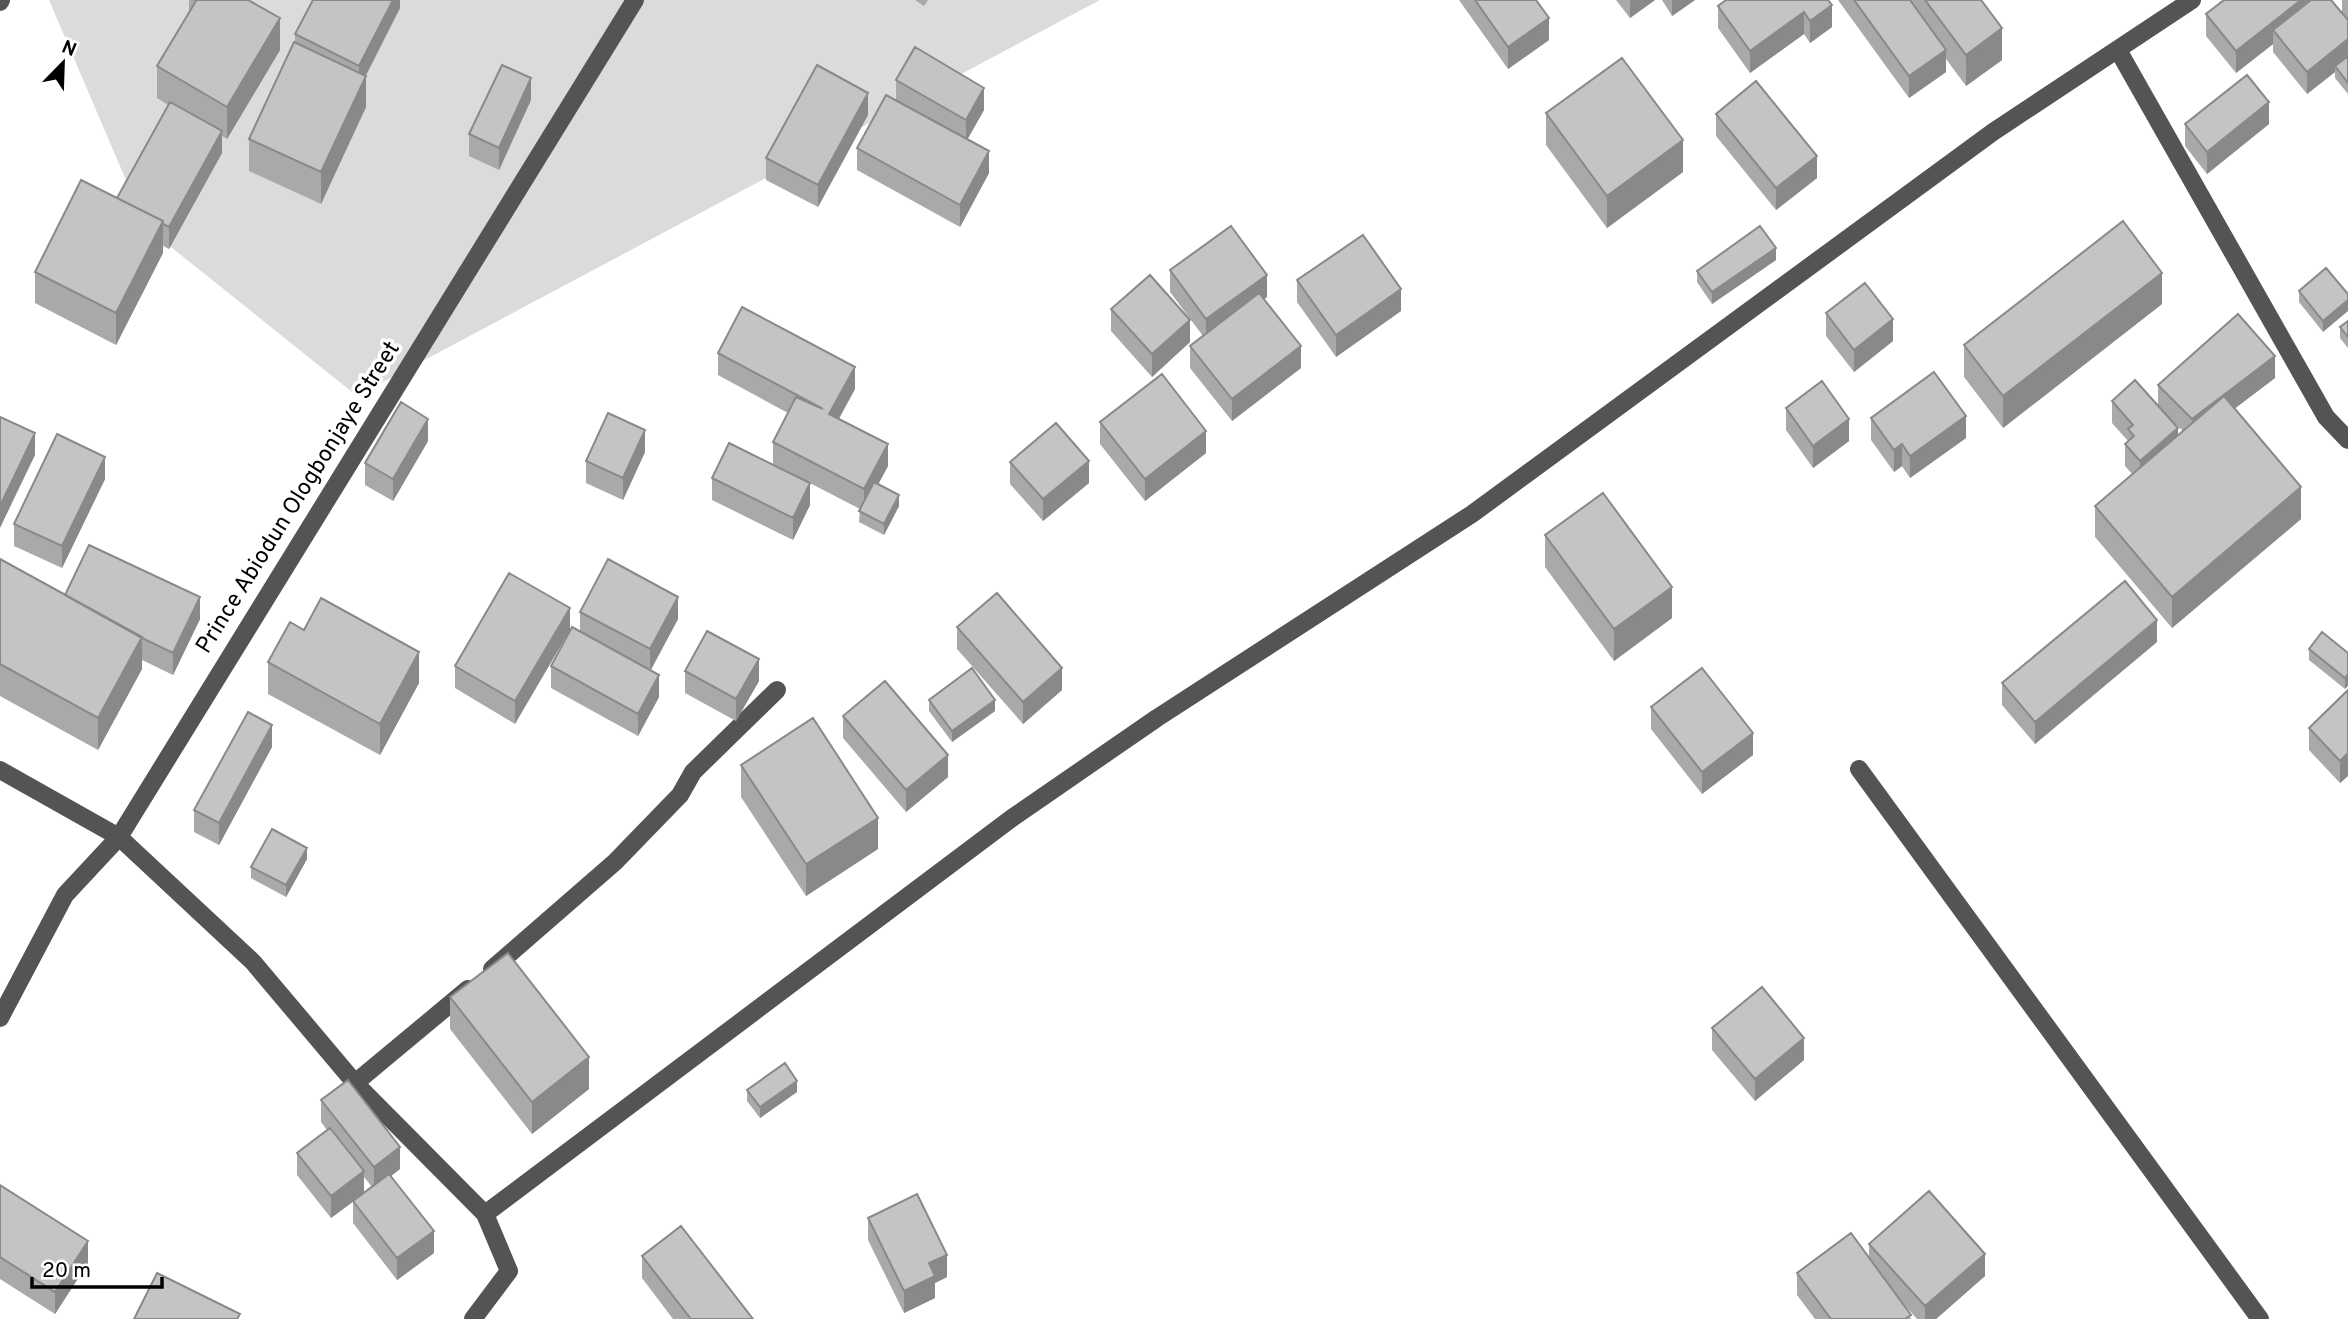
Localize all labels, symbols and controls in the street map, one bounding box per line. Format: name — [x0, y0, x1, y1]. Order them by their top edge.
north arrow — [28, 28, 98, 98]
text: N — [58, 35, 80, 63]
street label: Prince Abiodun Ologbonjaye Street — [191, 337, 407, 659]
scale bar — [32, 1246, 161, 1290]
text: 20 m — [42, 1258, 91, 1285]

